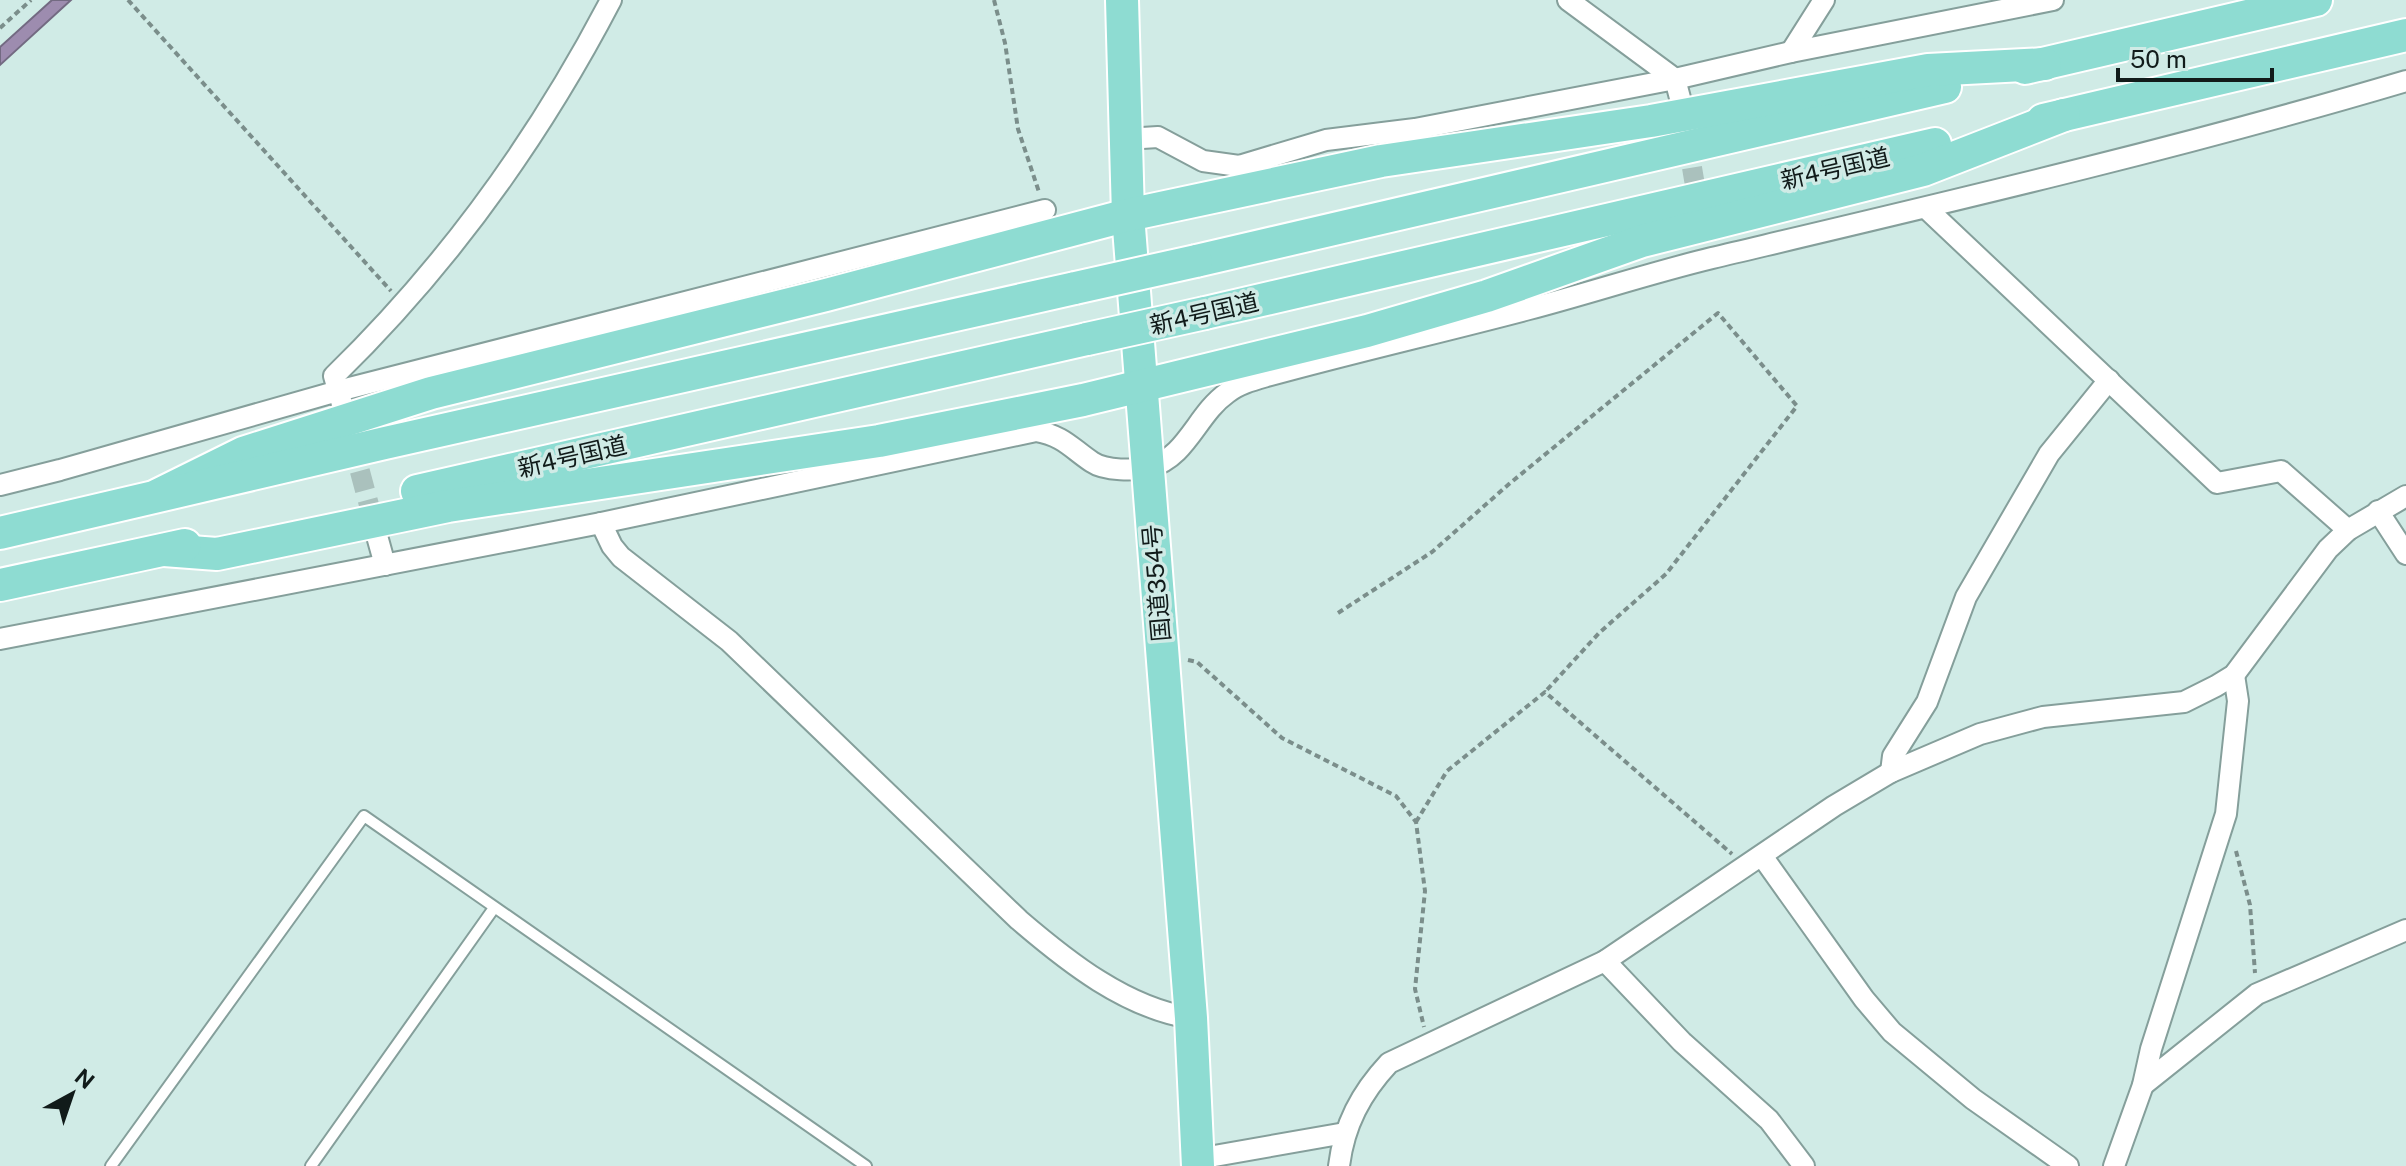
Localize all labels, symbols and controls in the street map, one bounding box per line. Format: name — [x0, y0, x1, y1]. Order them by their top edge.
scale bar — [2118, 32, 2272, 82]
text: 50 m — [2130, 45, 2187, 73]
street label: 新4号国道 — [1778, 142, 1892, 194]
street label: 新4号国道 — [1147, 287, 1261, 339]
street label: 新4号国道 — [515, 430, 629, 482]
street label: 国道354号 — [1137, 523, 1175, 643]
north arrow — [32, 1054, 112, 1134]
text: N — [70, 1063, 100, 1094]

